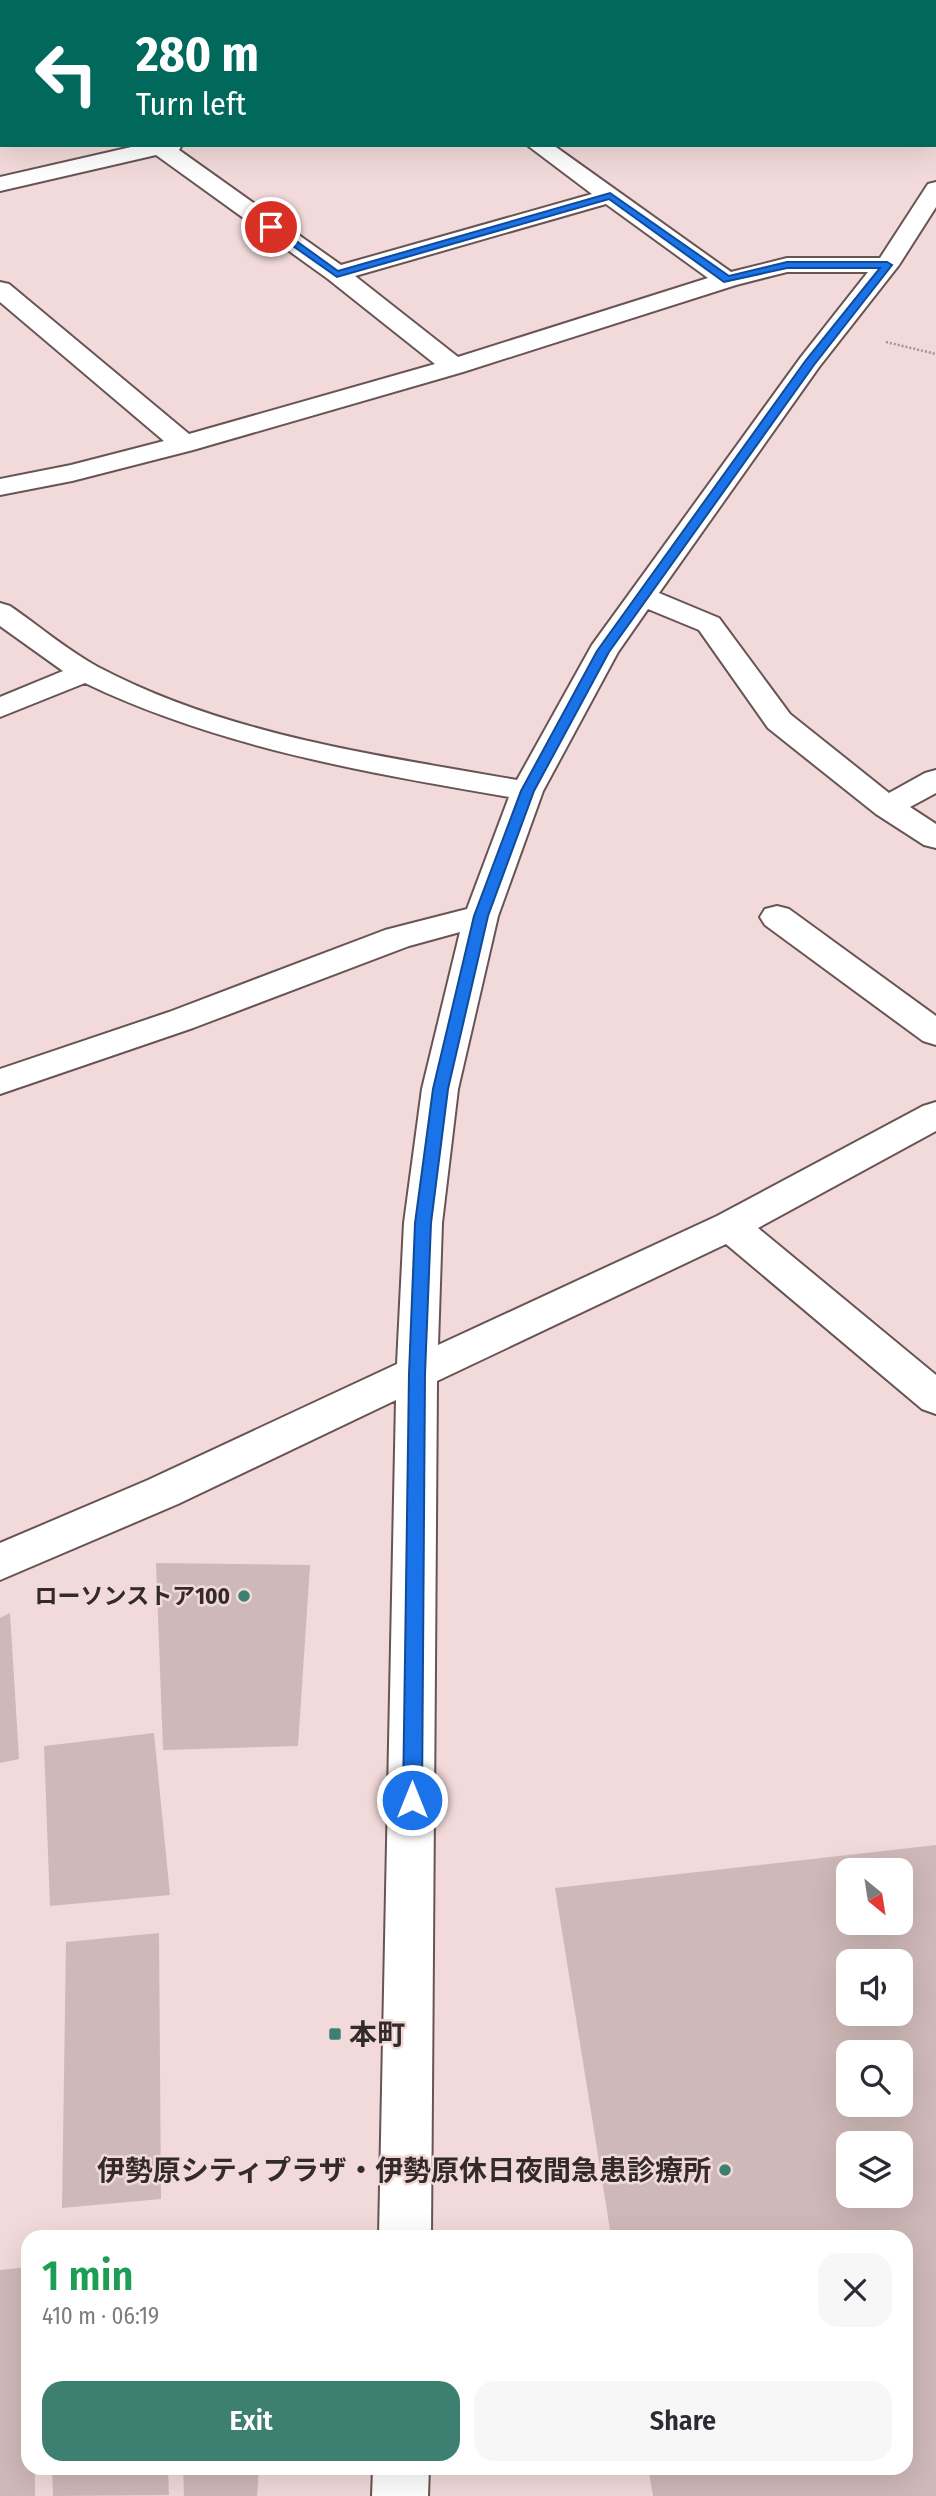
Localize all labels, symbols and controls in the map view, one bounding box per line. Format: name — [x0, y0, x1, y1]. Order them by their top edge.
text: 280 m — [136, 25, 259, 84]
icon: left — [21, 28, 112, 119]
text: Turn left — [136, 85, 246, 123]
pin — [241, 197, 301, 257]
icon: arrive — [252, 208, 290, 246]
place label: ローソンストア100 — [35, 1582, 230, 1610]
marker: ローソンストア100 — [236, 1588, 252, 1604]
position arrow — [375, 1763, 449, 1837]
north arrow — [836, 1858, 914, 1936]
map controls — [836, 1858, 913, 2208]
button: sound — [836, 1949, 913, 2026]
place label: 本町 — [349, 2018, 405, 2051]
marker: 本町 — [327, 2026, 343, 2042]
button: search — [836, 2040, 913, 2117]
button: layers — [836, 2131, 913, 2208]
place label: 伊勢原シティプラザ・伊勢原休日夜間急患診療所 — [97, 2154, 711, 2187]
marker: 伊勢原シティプラザ・伊勢原休日夜間急患診療所 — [717, 2162, 733, 2178]
text: 1 min — [42, 2251, 133, 2301]
button: close — [818, 2253, 892, 2327]
text: 410 m · 06:19 — [42, 2302, 159, 2330]
button: Exit — [42, 2381, 460, 2461]
button: Share — [474, 2381, 892, 2461]

